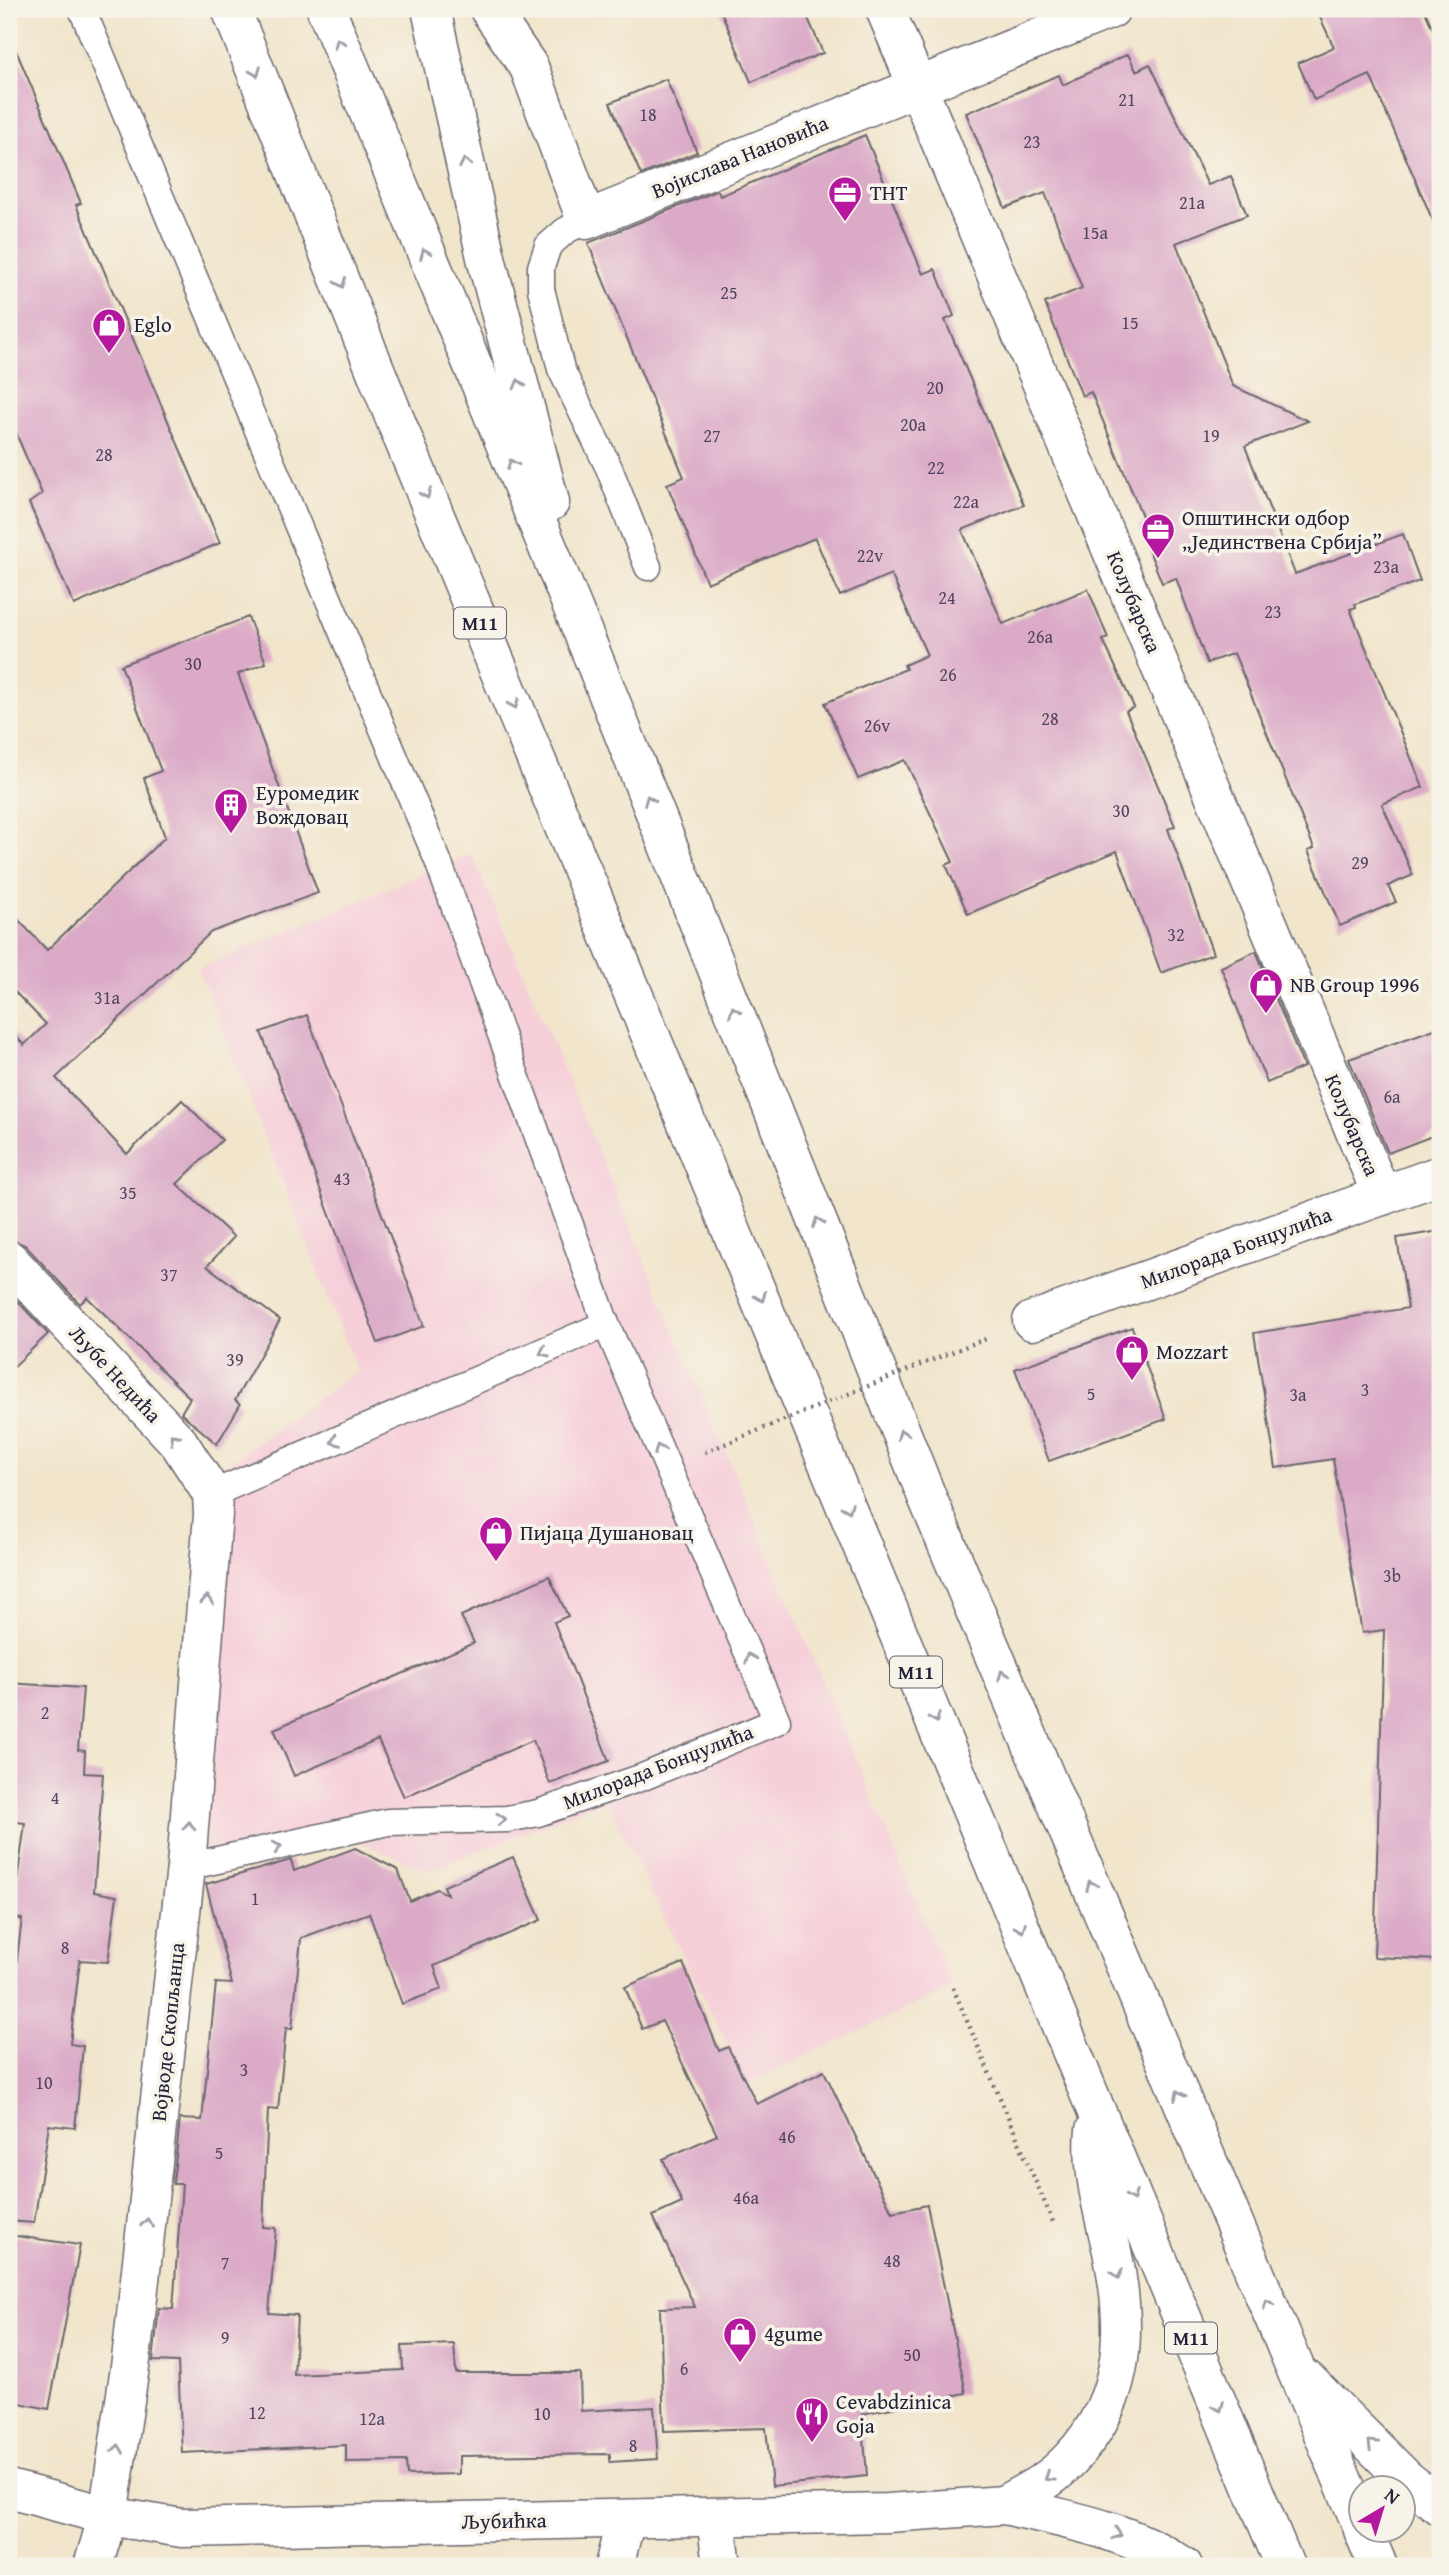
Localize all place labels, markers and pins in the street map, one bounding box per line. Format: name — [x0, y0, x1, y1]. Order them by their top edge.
office icon: ТНТ — [826, 174, 864, 223]
place label: ТНТ — [870, 177, 908, 208]
shop icon: Eglo — [90, 306, 128, 355]
place label: Eglo — [134, 309, 172, 340]
place label: Општински одбор „Јединствена Србија” — [1182, 502, 1382, 557]
office icon: Општински одбор „Јединствена Србија” — [1139, 511, 1177, 560]
place label: Еуромедик Вождовац — [256, 777, 359, 832]
building icon: Еуромедик Вождовац — [212, 786, 250, 835]
shop icon: NB Group 1996 — [1247, 966, 1285, 1015]
place label: NB Group 1996 — [1290, 969, 1419, 1000]
shop icon: Mozzart — [1113, 1333, 1151, 1382]
place label: Mozzart — [1156, 1336, 1229, 1367]
shop icon: Пијаца Душановац — [477, 1514, 515, 1563]
place label: Пијаца Душановац — [520, 1517, 693, 1548]
shop icon: 4gume — [721, 2315, 759, 2364]
place label: 4gume — [764, 2318, 823, 2349]
place label: Cevabdzinica Goja — [836, 2386, 951, 2441]
restaurant icon: Cevabdzinica Goja — [793, 2395, 831, 2444]

